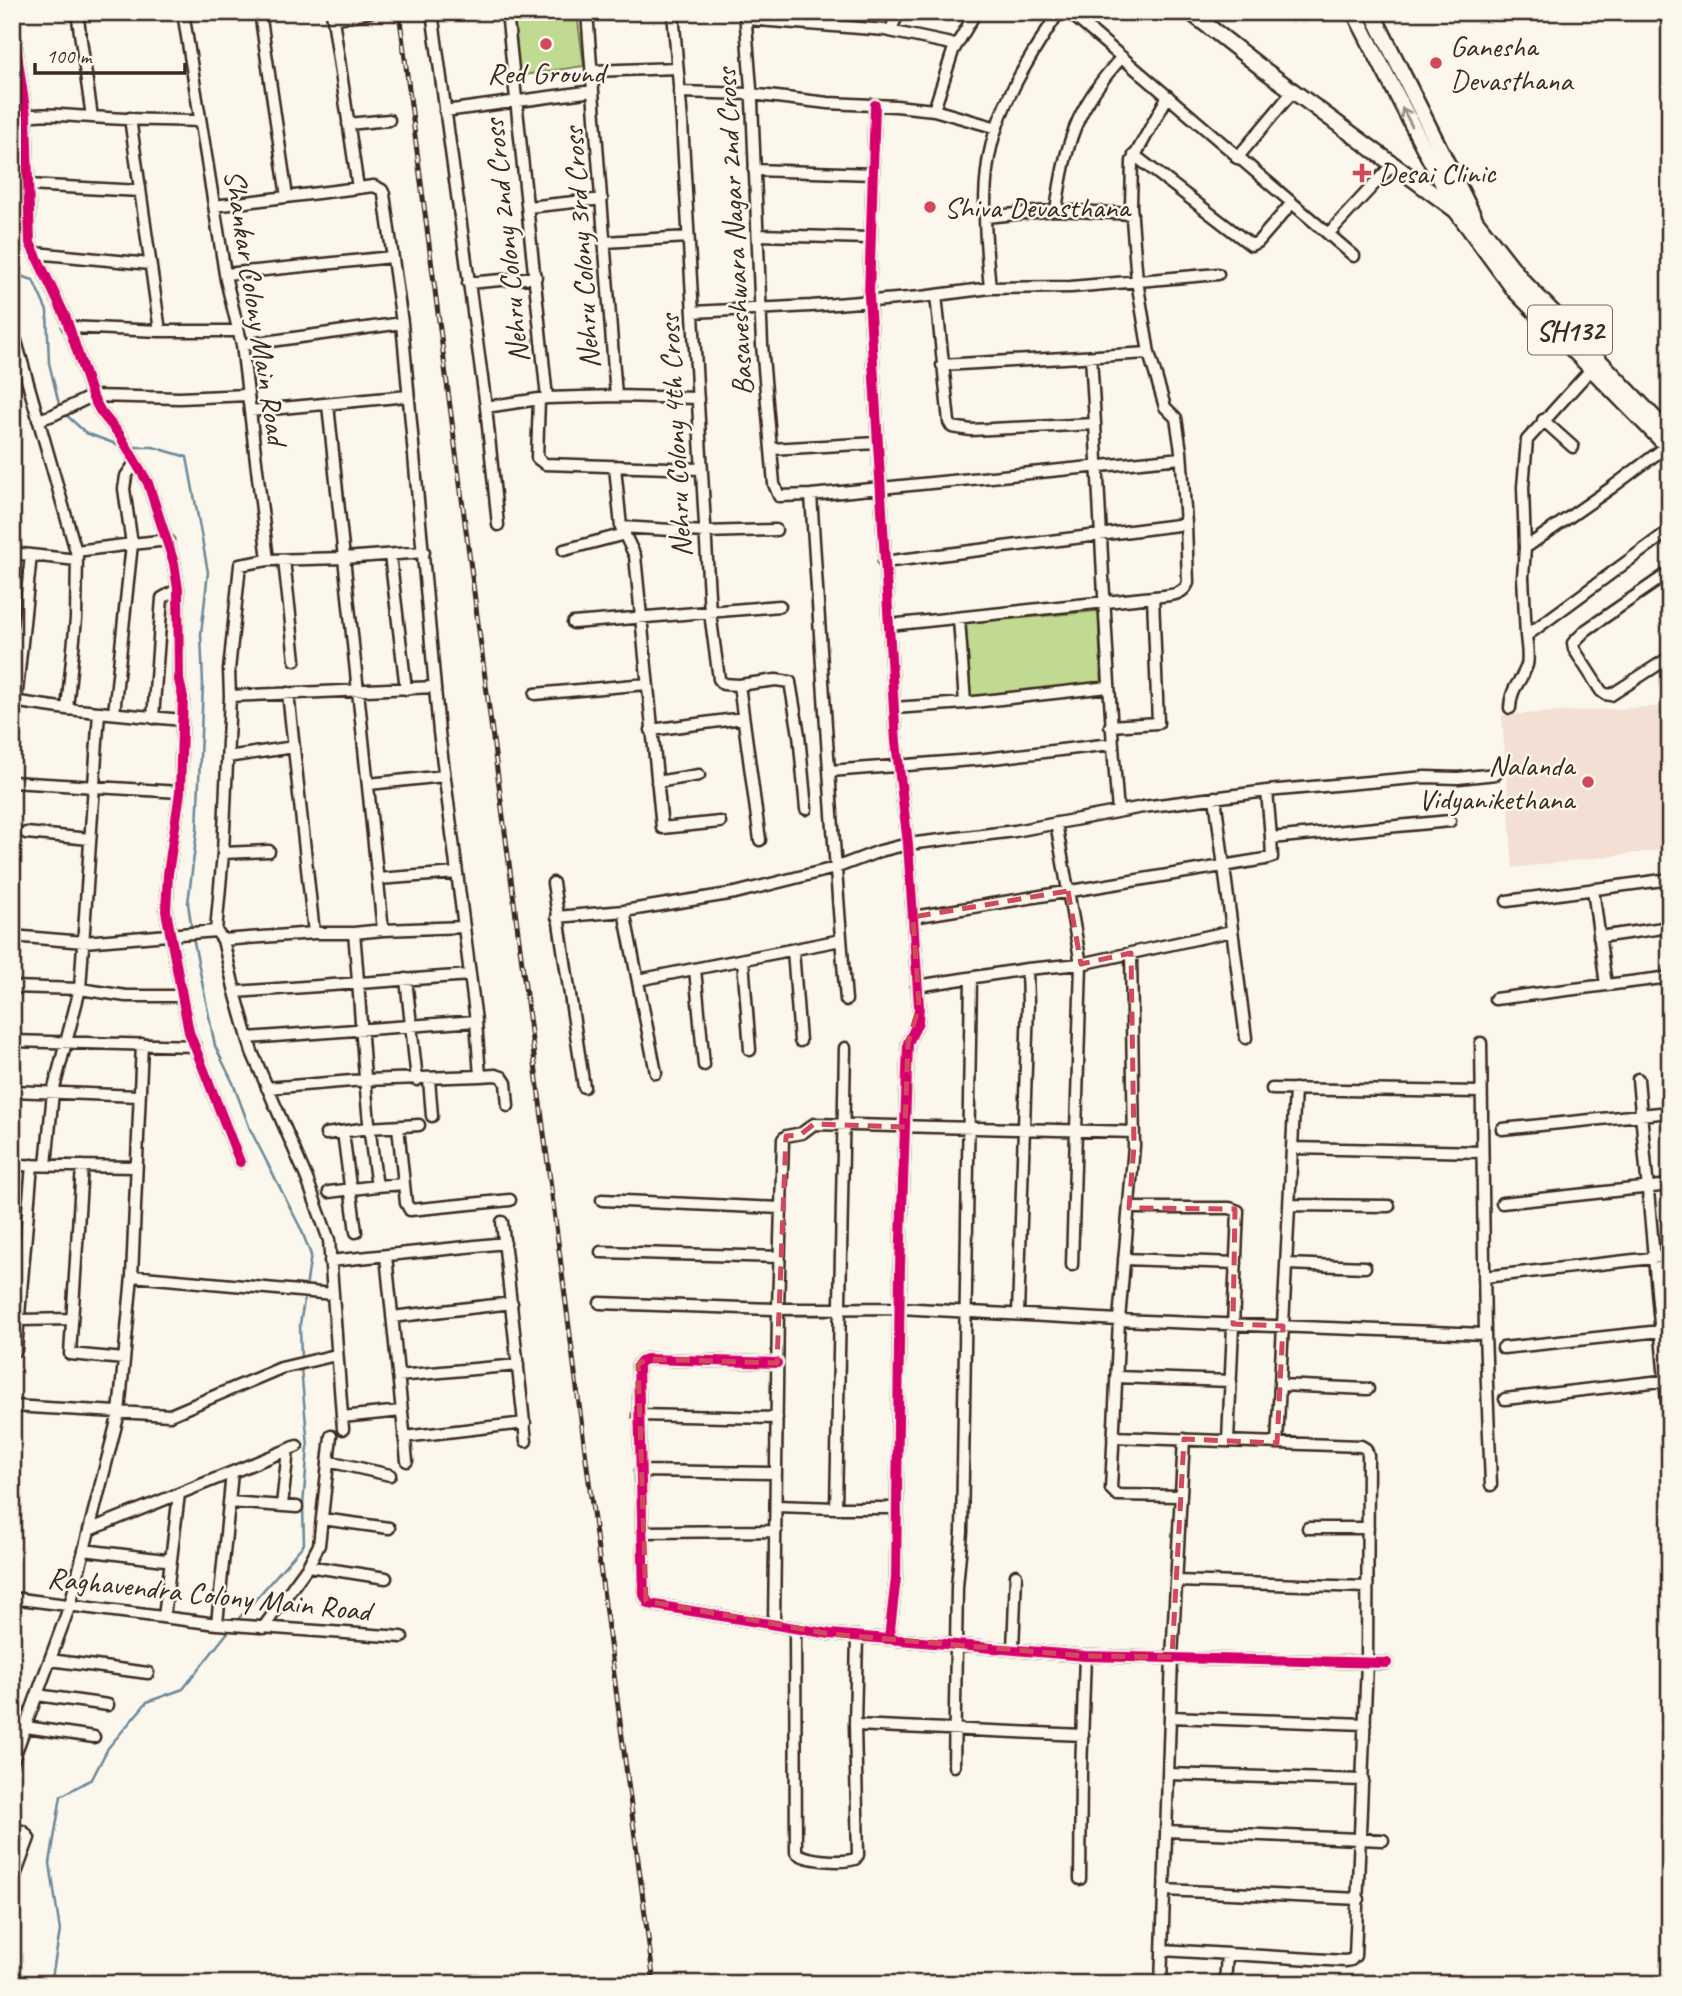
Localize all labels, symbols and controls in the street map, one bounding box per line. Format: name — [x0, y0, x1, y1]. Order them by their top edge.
place label: Ganesha Devasthana — [1450, 27, 1574, 99]
scale bar — [35, 32, 186, 76]
marker: Red Ground — [538, 36, 554, 52]
text: 100 m — [46, 43, 93, 69]
place label: Red Ground — [487, 54, 609, 92]
marker: Ganesha Devasthana — [1428, 55, 1444, 71]
street label: Basaveshwara Nagar 2nd Cross — [706, 65, 762, 397]
one-way arrow — [1400, 107, 1414, 127]
street label: Nehru Colony 2nd Cross — [474, 115, 538, 365]
street label: Nehru Colony 3rd Cross — [553, 123, 608, 370]
place label: Desai Clinic — [1378, 154, 1497, 192]
marker: Desai Clinic — [1352, 163, 1372, 183]
street label: Shankar Colony Main Road — [216, 167, 297, 451]
place label: Shiva Devasthana — [944, 188, 1132, 226]
marker: Shiva Devasthana — [922, 199, 938, 215]
road number: SH132 — [1528, 306, 1612, 354]
street label: Nehru Colony 4th Cross — [650, 311, 700, 558]
place label: Nalanda Vidyanikethana — [1418, 746, 1577, 818]
marker: Nalanda Vidyanikethana — [1580, 774, 1596, 790]
street label: Raghavendra Colony Main Road — [46, 1558, 376, 1630]

